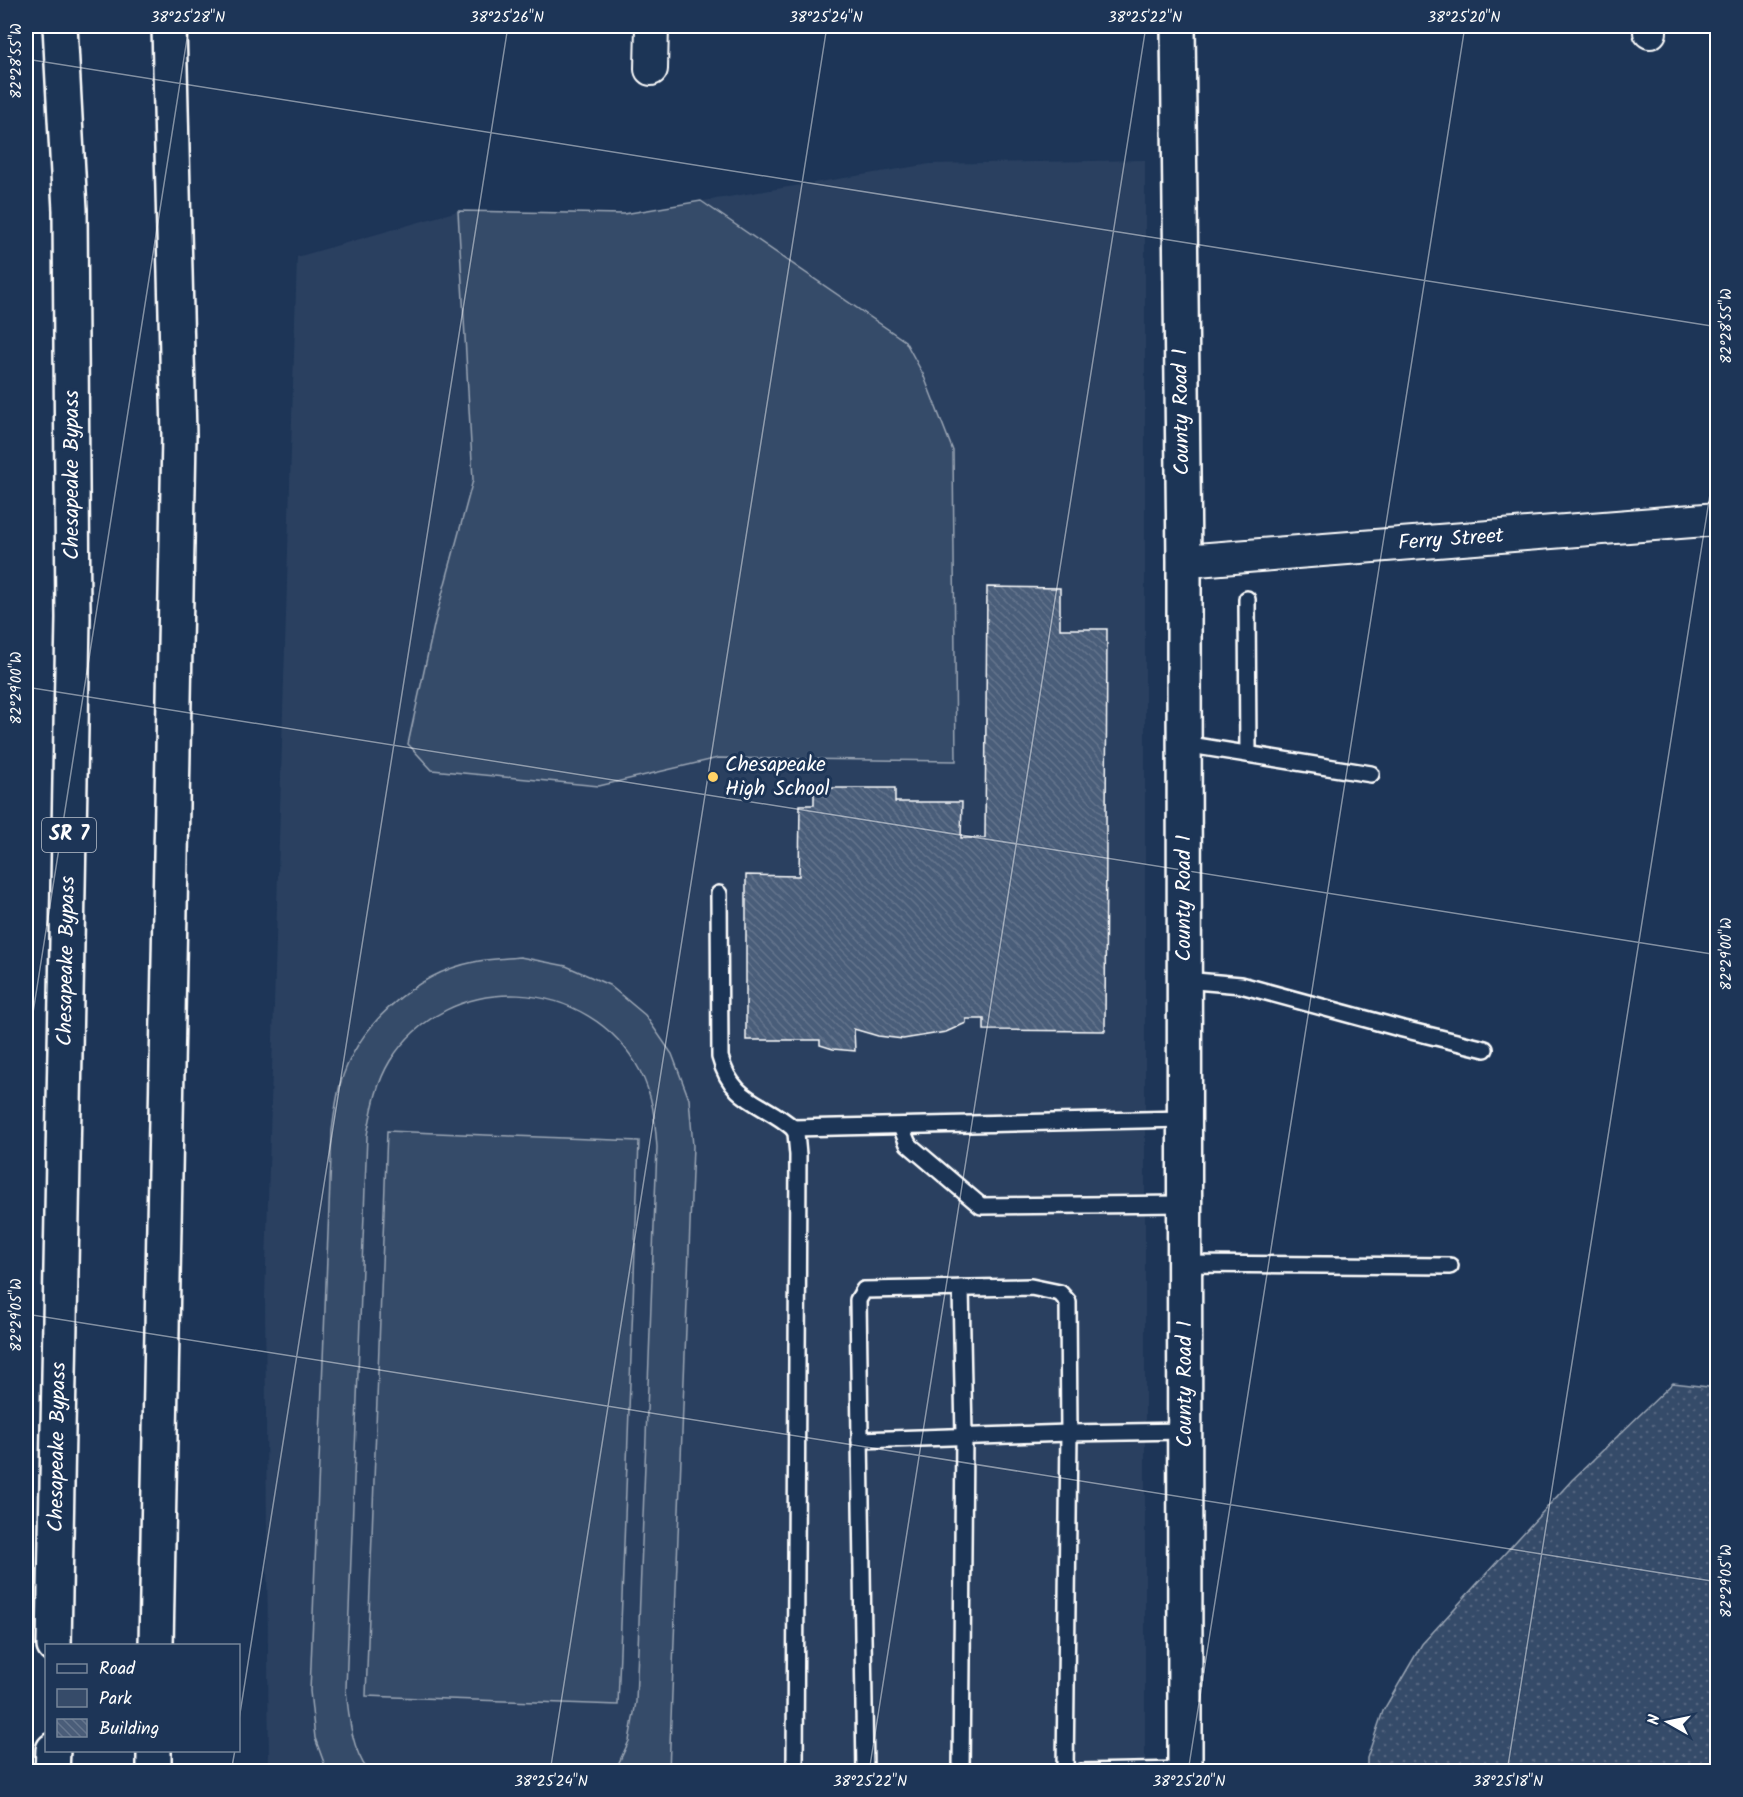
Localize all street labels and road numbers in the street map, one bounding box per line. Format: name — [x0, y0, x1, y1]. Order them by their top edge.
street label: County Road 1 — [1164, 348, 1200, 476]
street label: Chesapeake Bypass — [56, 390, 89, 560]
street label: Ferry Street — [1397, 520, 1506, 560]
road number: SR 7 — [42, 818, 96, 852]
street label: County Road 1 — [1168, 835, 1201, 961]
street label: Chesapeake Bypass — [49, 876, 85, 1046]
street label: County Road 1 — [1169, 1321, 1202, 1447]
street label: Chesapeake Bypass — [40, 1362, 76, 1532]

